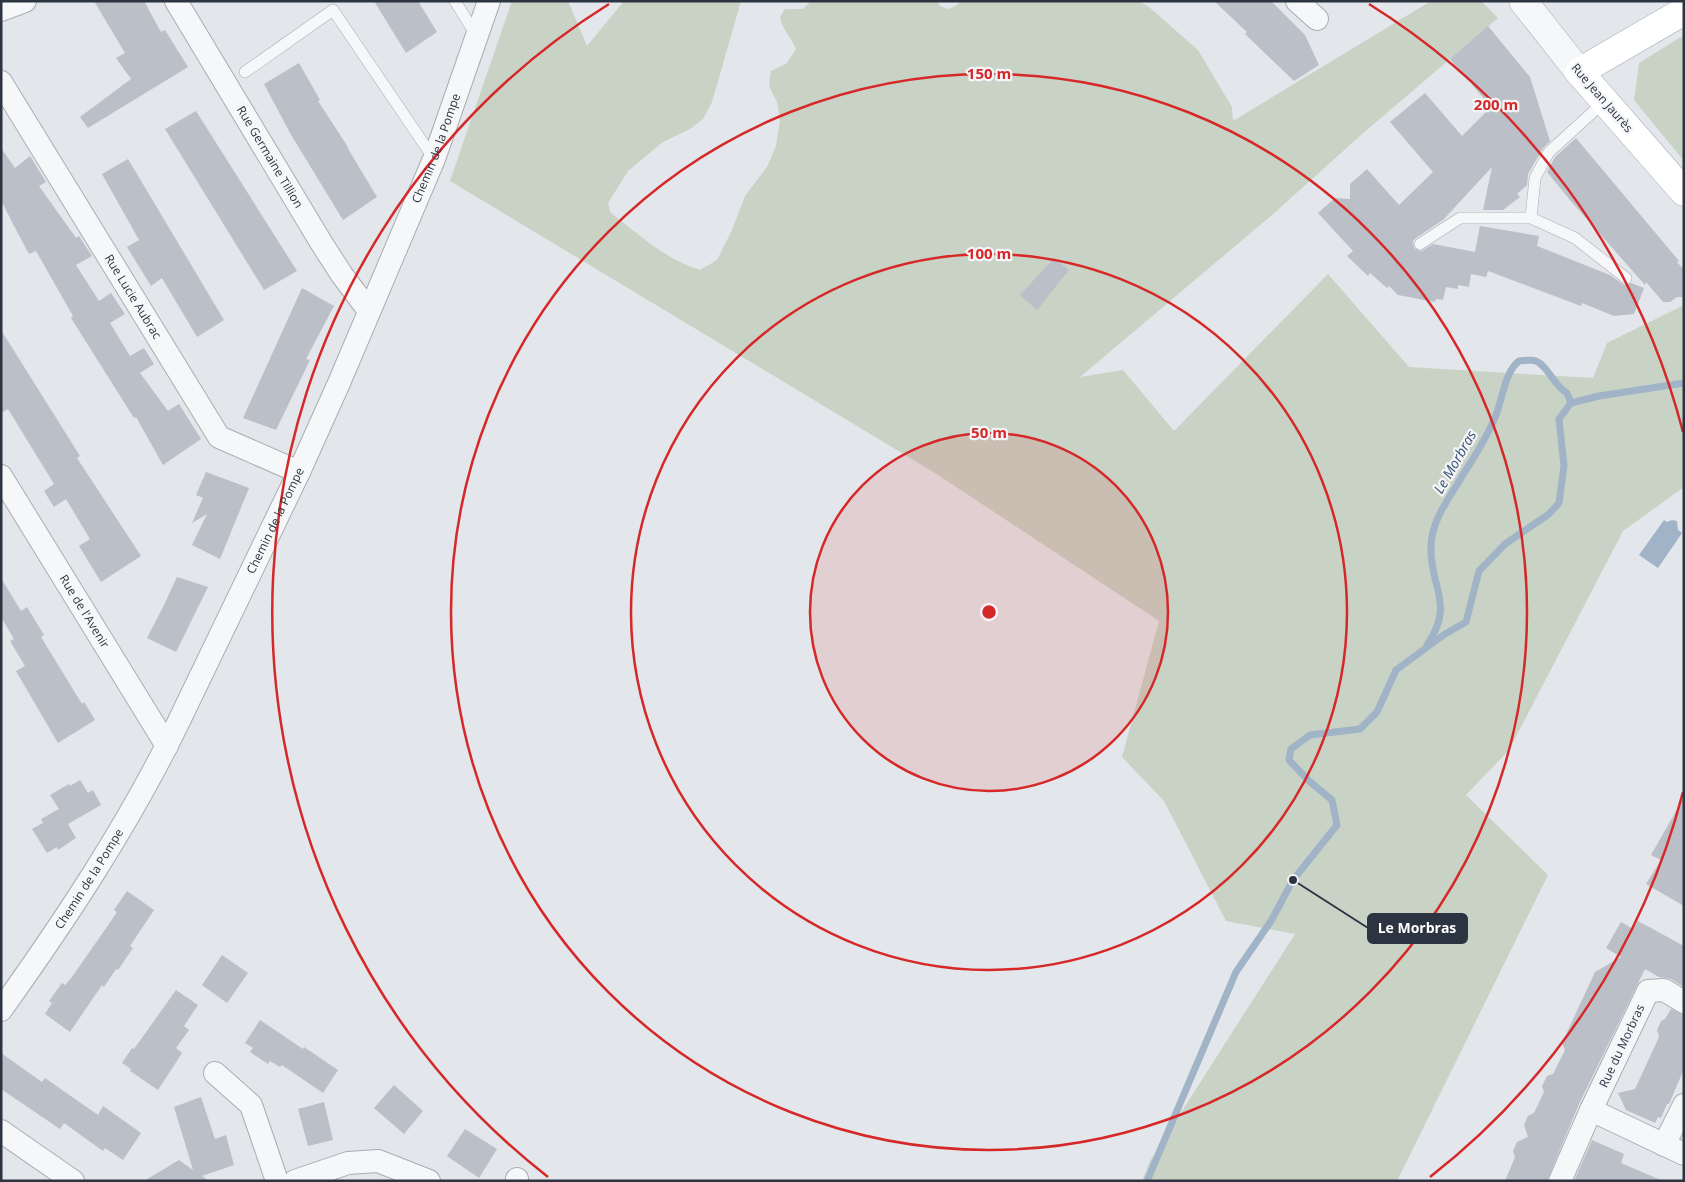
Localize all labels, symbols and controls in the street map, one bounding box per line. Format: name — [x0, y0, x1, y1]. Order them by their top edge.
street label: Rue Jean Jaurès — [1568, 60, 1637, 136]
text: 150 m — [967, 63, 1011, 83]
street label: Chemin de la Pompe — [407, 91, 464, 205]
text: 200 m — [1474, 94, 1518, 114]
street label: Rue Germaine Tillion — [233, 102, 307, 211]
text: 100 m — [967, 243, 1011, 263]
street label: Rue Lucie Aubrac — [101, 251, 166, 342]
text: 50 m — [971, 422, 1007, 442]
water label: Le Morbras — [1429, 427, 1480, 497]
street label: Chemin de la Pompe — [242, 465, 308, 577]
street label: Rue de l'Avenir — [56, 571, 114, 651]
centre of rings — [980, 603, 998, 621]
street label: Chemin de la Pompe — [51, 825, 127, 932]
callout: Le Morbras — [1368, 914, 1467, 943]
text: Le Morbras — [1378, 918, 1456, 937]
street label: Rue du Morbras — [1595, 1001, 1648, 1090]

